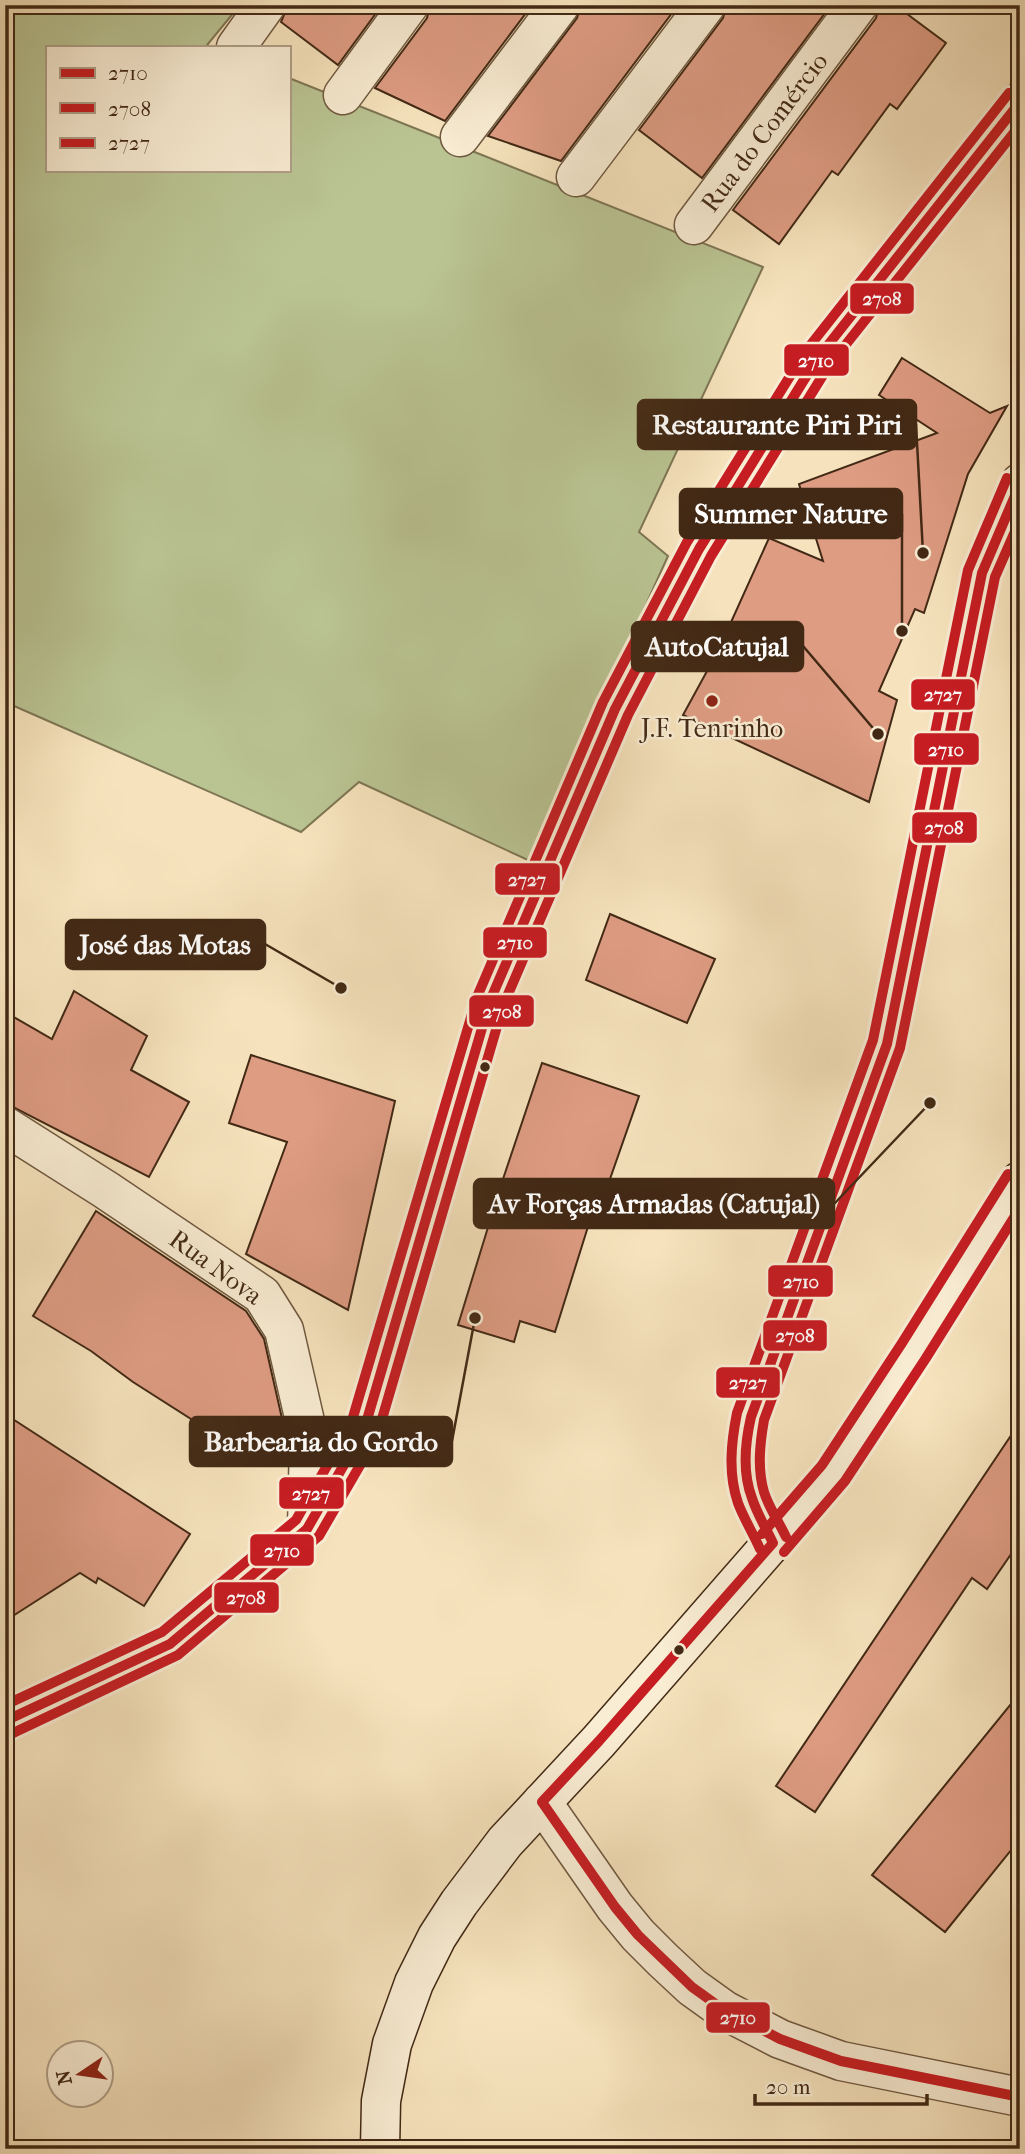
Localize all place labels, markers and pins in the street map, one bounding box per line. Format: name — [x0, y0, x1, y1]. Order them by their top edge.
callout: Restaurante Piri Piri — [638, 400, 916, 449]
callout: Summer Nature — [680, 489, 902, 538]
callout: AutoCatujal — [632, 622, 803, 671]
marker: J.F. Tenrinho — [704, 693, 720, 709]
place label: J.F. Tenrinho — [639, 713, 783, 744]
callout: José das Motas — [66, 920, 265, 969]
unlabelled marker — [478, 1060, 492, 1074]
callout: Av Forças Armadas (Catujal) — [474, 1179, 834, 1228]
callout: Barbearia do Gordo — [190, 1417, 452, 1466]
unlabelled marker — [672, 1643, 686, 1657]

